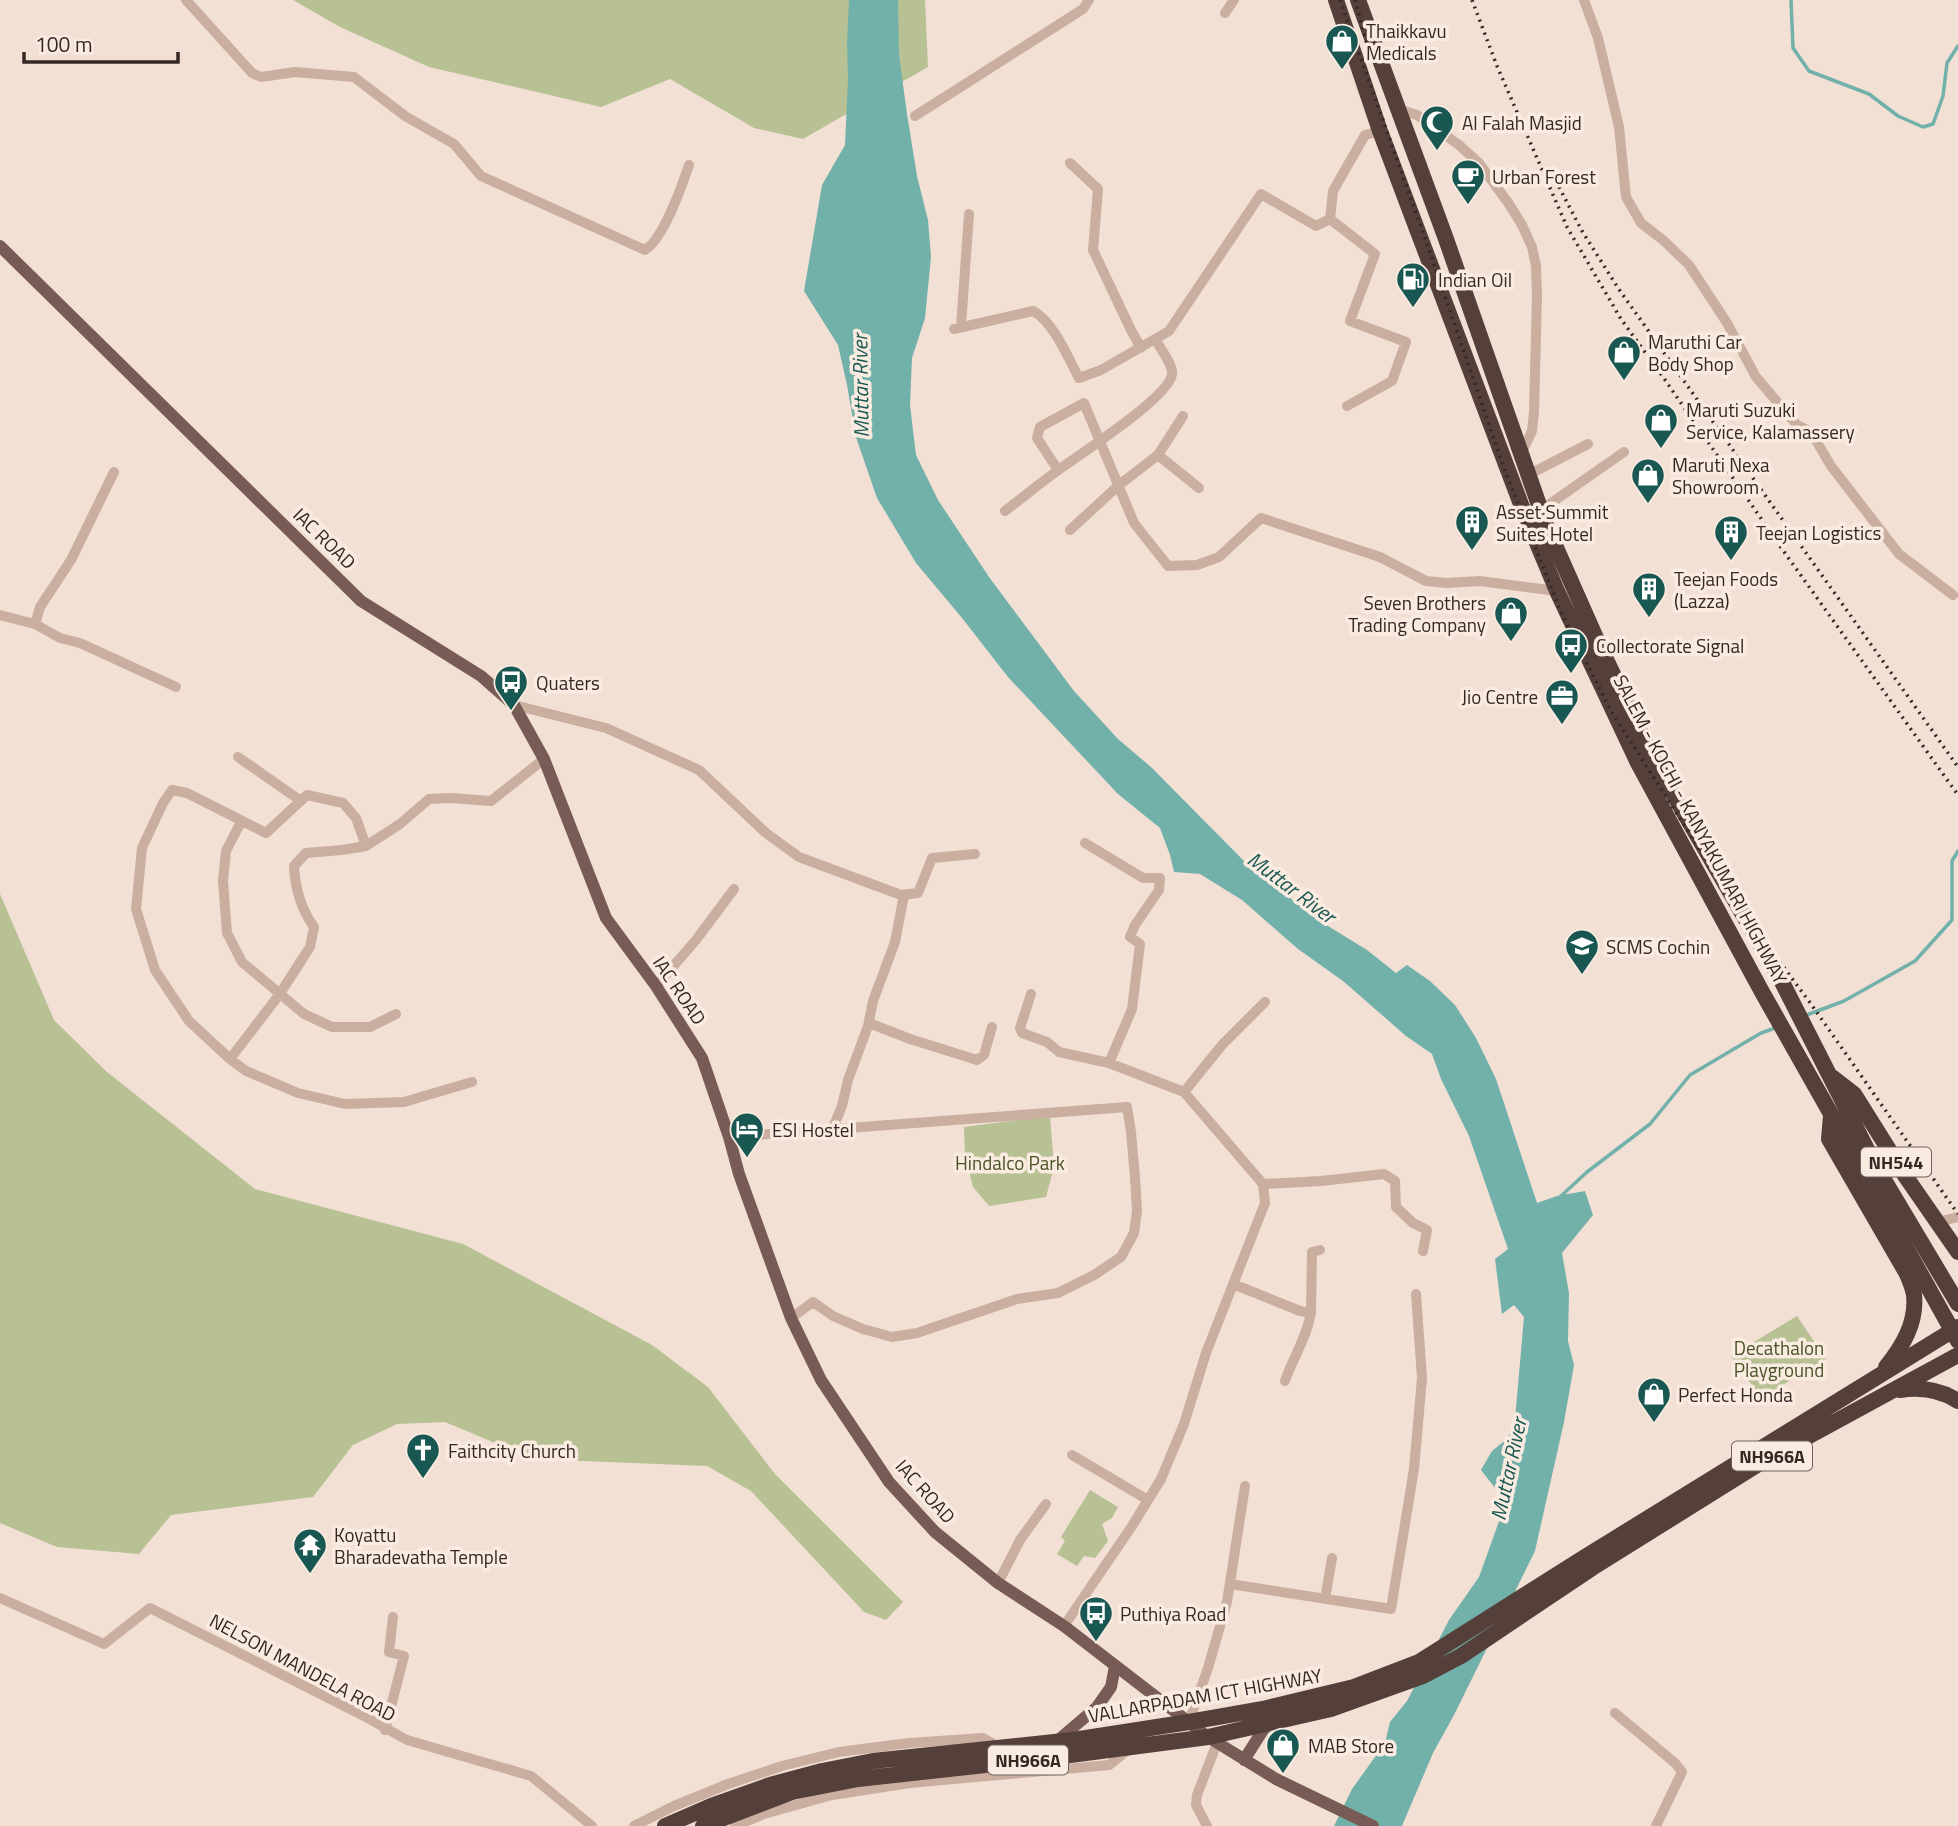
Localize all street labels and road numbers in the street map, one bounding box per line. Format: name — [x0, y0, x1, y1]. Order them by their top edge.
street label: IAC ROAD — [287, 501, 363, 575]
street label: SALEM - KOCHI - KANYAKUMARI HIGHWAY — [1607, 669, 1796, 990]
street label: IAC ROAD — [646, 950, 714, 1030]
road number: NH544 — [1861, 1148, 1931, 1176]
road number: NH966A — [1732, 1442, 1812, 1470]
street label: IAC ROAD — [889, 1452, 963, 1530]
street label: NELSON MANDELA ROAD — [205, 1606, 401, 1728]
street label: VALLARPADAM ICT HIGHWAY — [1086, 1660, 1325, 1730]
road number: NH966A — [988, 1745, 1068, 1774]

